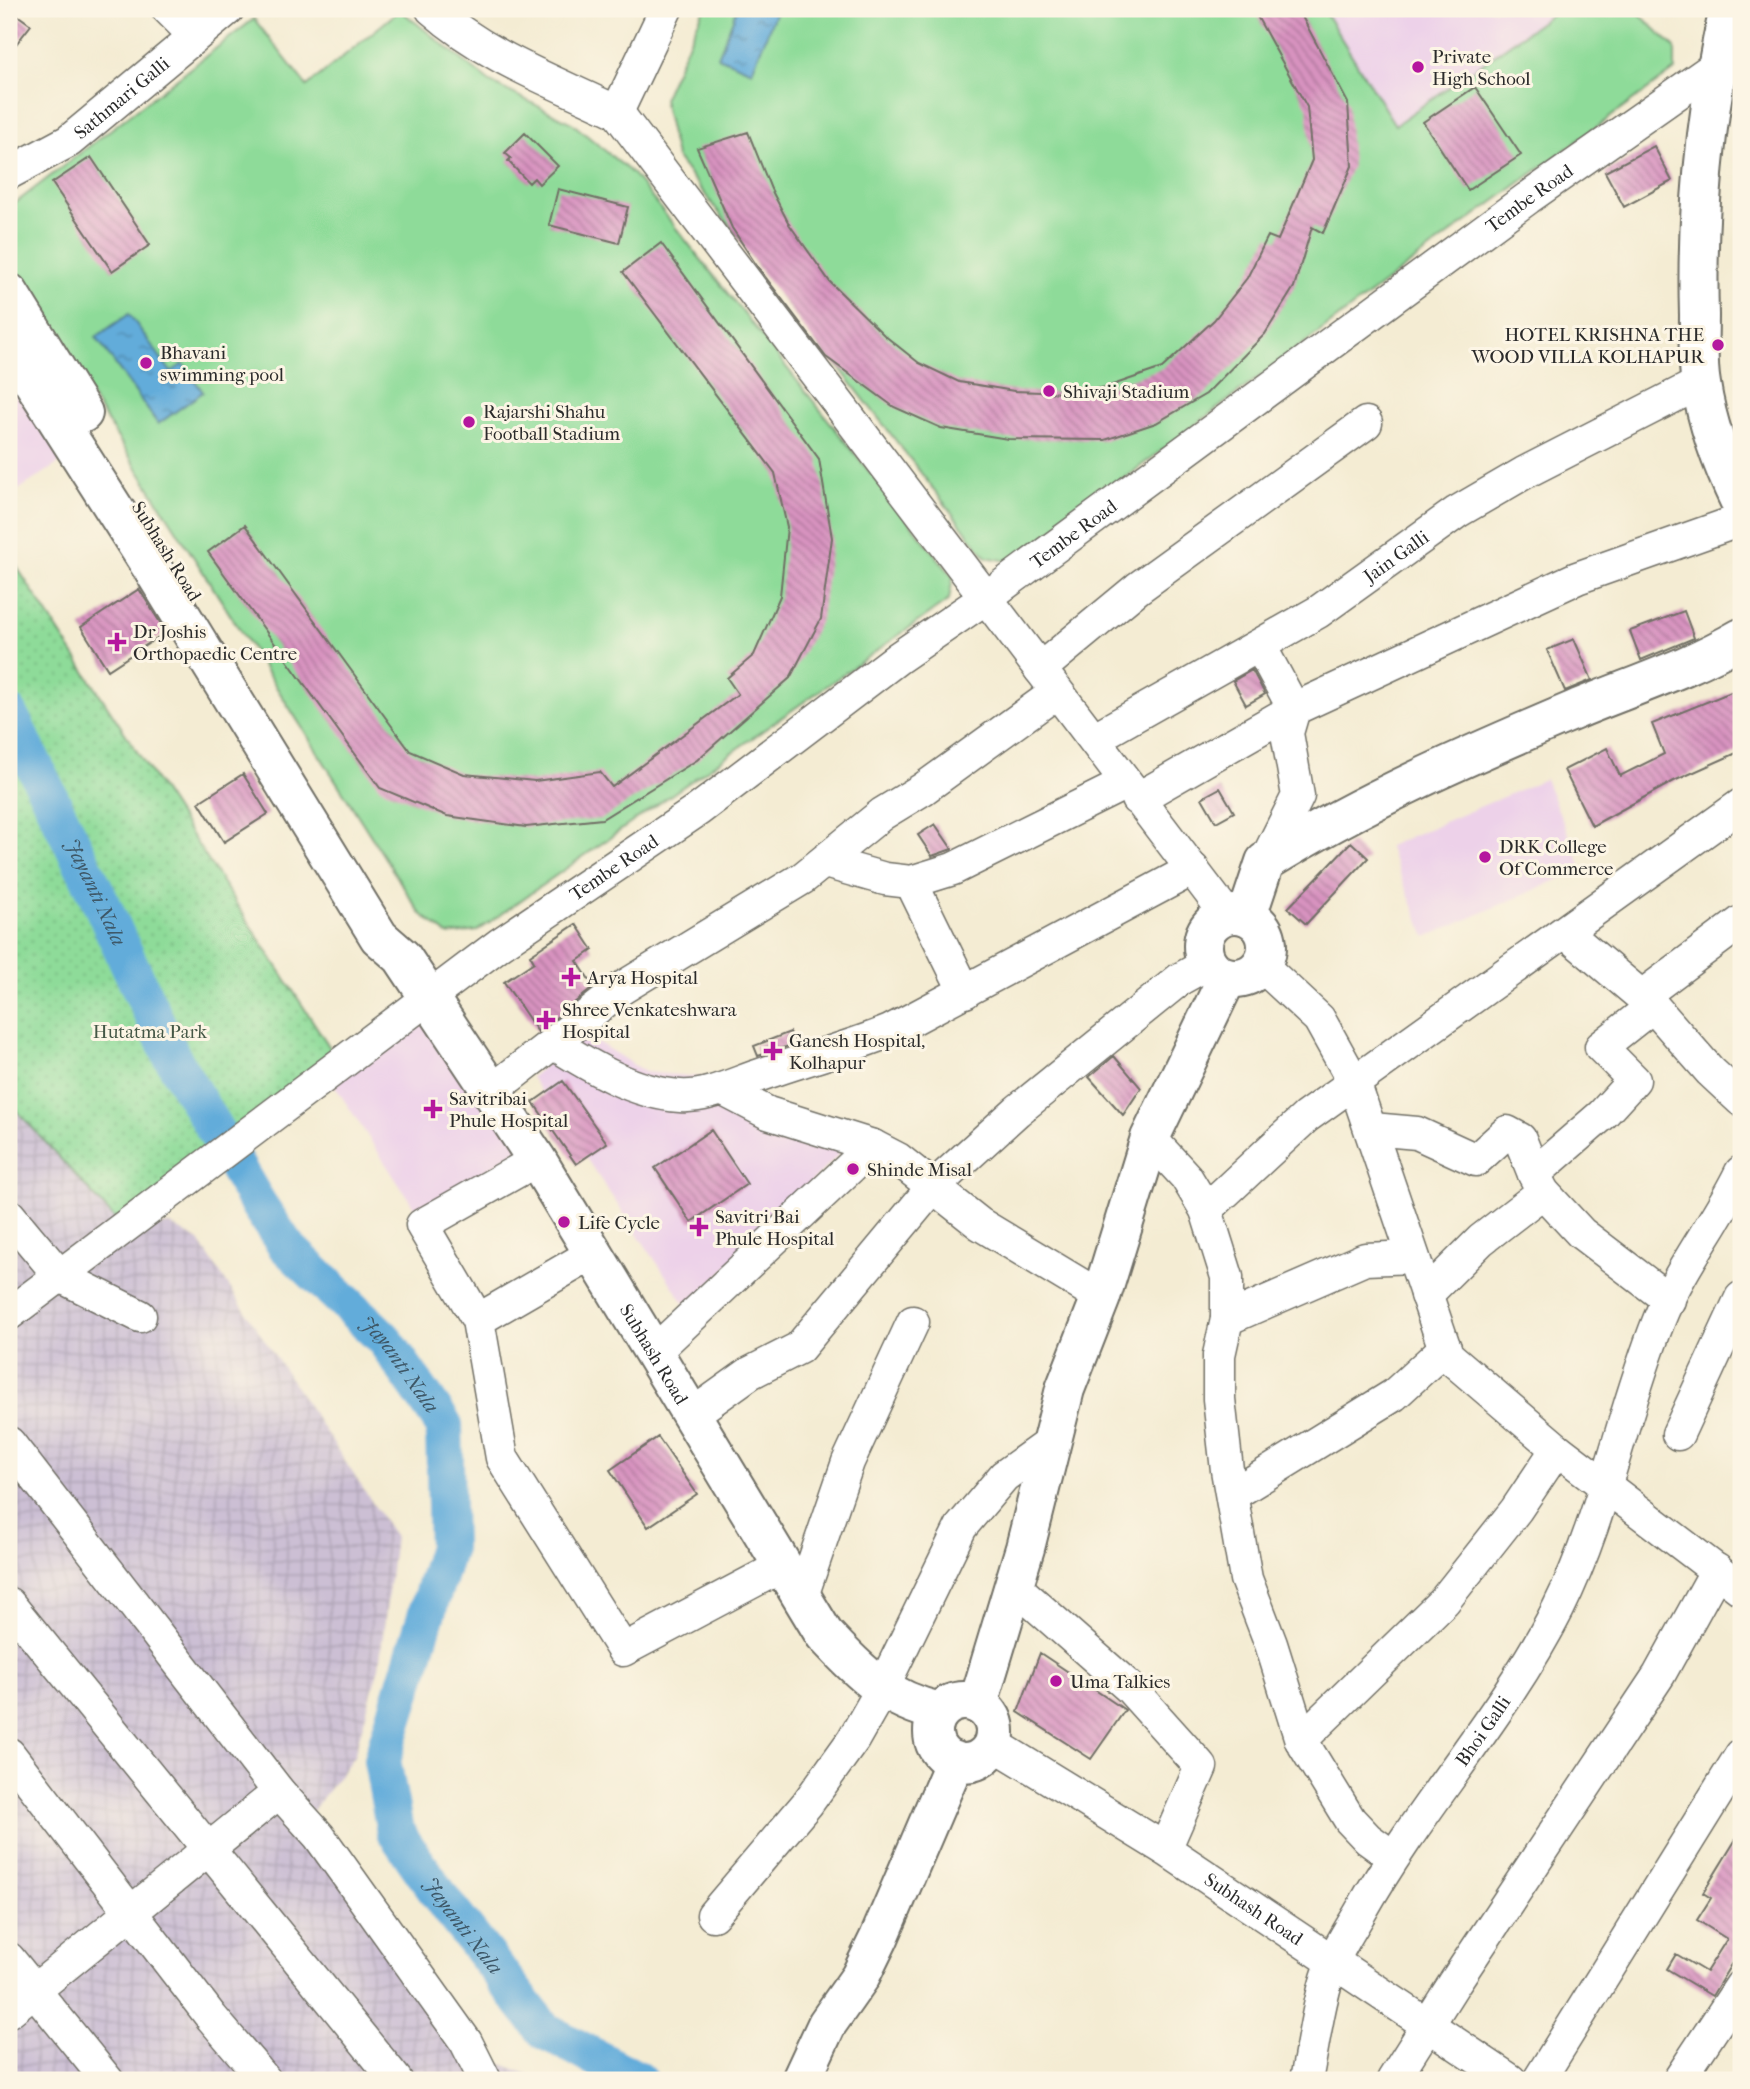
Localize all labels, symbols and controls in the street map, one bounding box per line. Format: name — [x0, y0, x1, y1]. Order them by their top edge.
place label: Private High School — [1432, 46, 1531, 90]
street label: Sathmari Galli — [70, 52, 174, 144]
marker: Private High School — [1410, 59, 1426, 75]
street label: Tembe Road — [1482, 160, 1578, 238]
place label: HOTEL KRISHNA THE WOOD VILLA KOLHAPUR — [1470, 324, 1705, 368]
marker: HOTEL KRISHNA THE WOOD VILLA KOLHAPUR — [1710, 337, 1726, 353]
place label: Bhavani swimming pool — [160, 342, 284, 386]
marker: Bhavani swimming pool — [138, 355, 154, 371]
place label: Shivaji Stadium — [1063, 381, 1189, 403]
marker: Shivaji Stadium — [1041, 383, 1057, 399]
place label: Rajarshi Shahu Football Stadium — [483, 401, 620, 445]
marker: Rajarshi Shahu Football Stadium — [461, 414, 477, 430]
street label: Tembe Road — [1026, 495, 1122, 573]
street label: Subhash Road — [127, 498, 206, 606]
street label: Jain Galli — [1358, 526, 1433, 589]
place label: Dr Joshis Orthopaedic Centre — [133, 621, 297, 665]
marker: Dr Joshis Orthopaedic Centre — [107, 632, 127, 652]
street label: Tembe Road — [566, 830, 663, 906]
water label: Jayanti Nala — [60, 835, 131, 950]
place label: DRK College Of Commerce — [1499, 836, 1613, 880]
marker: DRK College Of Commerce — [1477, 849, 1493, 865]
marker: Arya Hospital — [561, 967, 581, 987]
place label: Arya Hospital — [586, 967, 698, 989]
place label: Shree Venkateshwara Hospital — [562, 999, 737, 1043]
marker: Shree Venkateshwara Hospital — [536, 1010, 556, 1030]
park label: Hutatma Park — [93, 1021, 207, 1043]
place label: Ganesh Hospital, Kolhapur — [789, 1030, 925, 1074]
marker: Ganesh Hospital, Kolhapur — [763, 1041, 783, 1061]
place label: Savitribai Phule Hospital — [449, 1088, 568, 1132]
marker: Savitribai Phule Hospital — [423, 1099, 443, 1119]
place label: Shinde Misal — [867, 1159, 972, 1181]
marker: Shinde Misal — [845, 1161, 861, 1177]
place label: Savitri Bai Phule Hospital — [715, 1206, 834, 1250]
place label: Life Cycle — [578, 1212, 660, 1234]
marker: Life Cycle — [556, 1214, 572, 1230]
marker: Savitri Bai Phule Hospital — [689, 1217, 709, 1237]
street label: Subhash Road — [615, 1300, 693, 1409]
water label: Jayanti Nala — [355, 1311, 444, 1417]
place label: Uma Talkies — [1070, 1671, 1170, 1693]
marker: Uma Talkies — [1048, 1673, 1064, 1689]
street label: Bhoi Galli — [1451, 1692, 1516, 1771]
street label: Subhash Road — [1200, 1869, 1307, 1951]
water label: Jayanti Nala — [419, 1872, 508, 1979]

